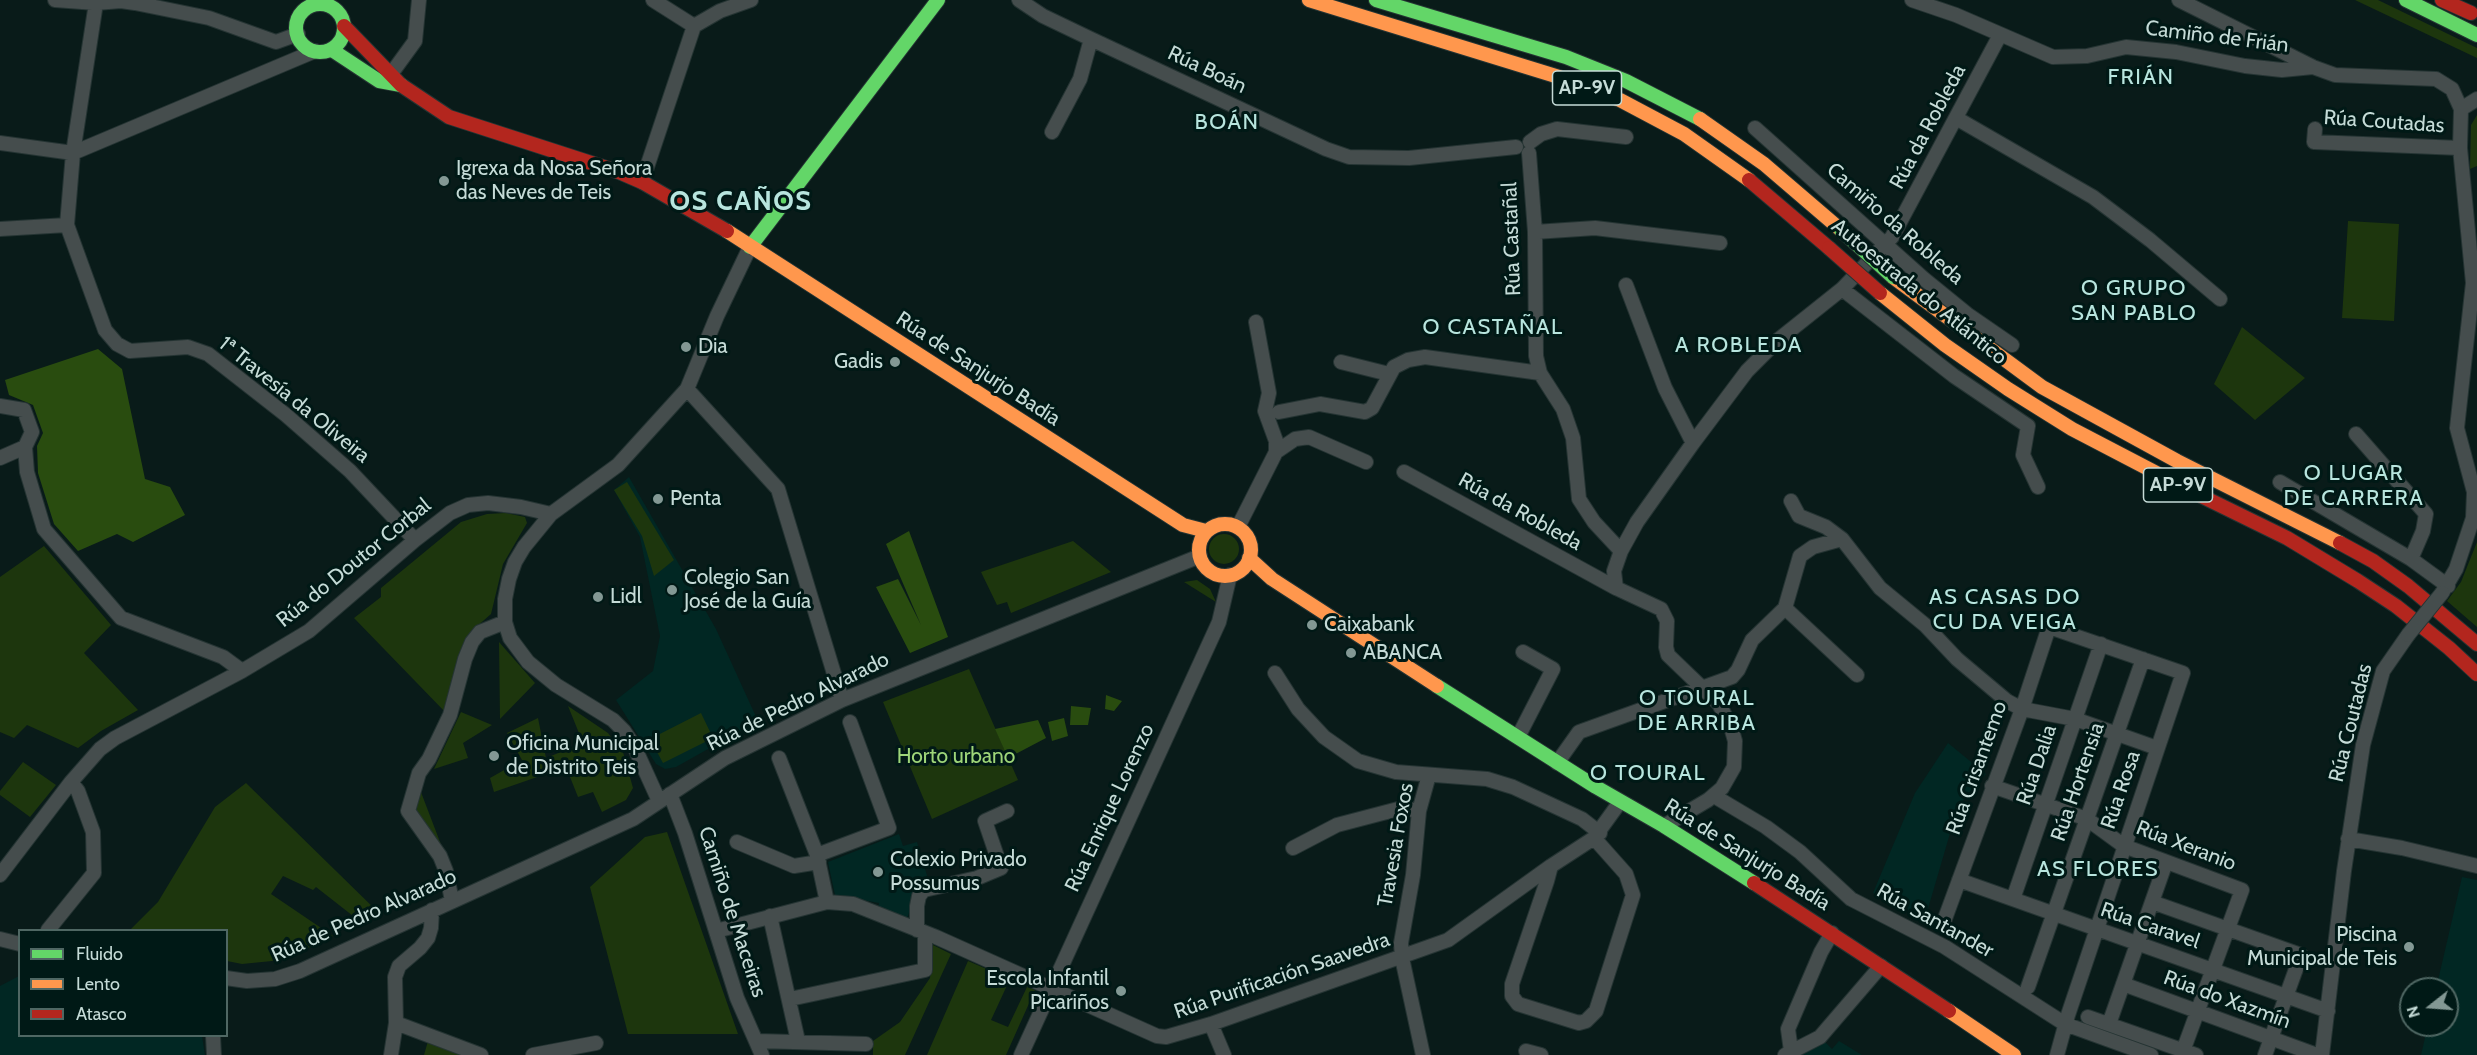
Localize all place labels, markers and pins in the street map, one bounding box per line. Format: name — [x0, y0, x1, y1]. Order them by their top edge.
place label: Igrexa da Nosa Señora das Neves de Teis — [456, 156, 652, 206]
marker: Igrexa da Nosa Señora das Neves de Teis — [437, 174, 451, 188]
place label: Dia — [698, 334, 728, 360]
marker: Dia — [679, 340, 693, 354]
place label: Gadis — [834, 349, 883, 375]
marker: Gadis — [888, 355, 902, 369]
place label: Penta — [670, 486, 721, 512]
marker: Penta — [651, 492, 665, 506]
place label: Colegio San José de la Guía — [684, 565, 811, 615]
marker: Colegio San José de la Guía — [665, 583, 679, 597]
place label: Lidl — [610, 584, 642, 610]
marker: Lidl — [591, 590, 605, 604]
place label: Caixabank — [1324, 612, 1414, 638]
marker: Caixabank — [1305, 618, 1319, 632]
place label: ABANCA — [1363, 640, 1442, 666]
marker: ABANCA — [1344, 646, 1358, 660]
place label: Oficina Municipal de Distrito Teis — [506, 731, 659, 781]
marker: Oficina Municipal de Distrito Teis — [487, 749, 501, 763]
place label: Colexio Privado Possumus — [890, 847, 1027, 897]
marker: Colexio Privado Possumus — [871, 865, 885, 879]
place label: Piscina Municipal de Teis — [2247, 922, 2397, 972]
marker: Piscina Municipal de Teis — [2402, 940, 2416, 954]
place label: Escola Infantil Picariños — [986, 966, 1109, 1016]
marker: Escola Infantil Picariños — [1114, 984, 1128, 998]

